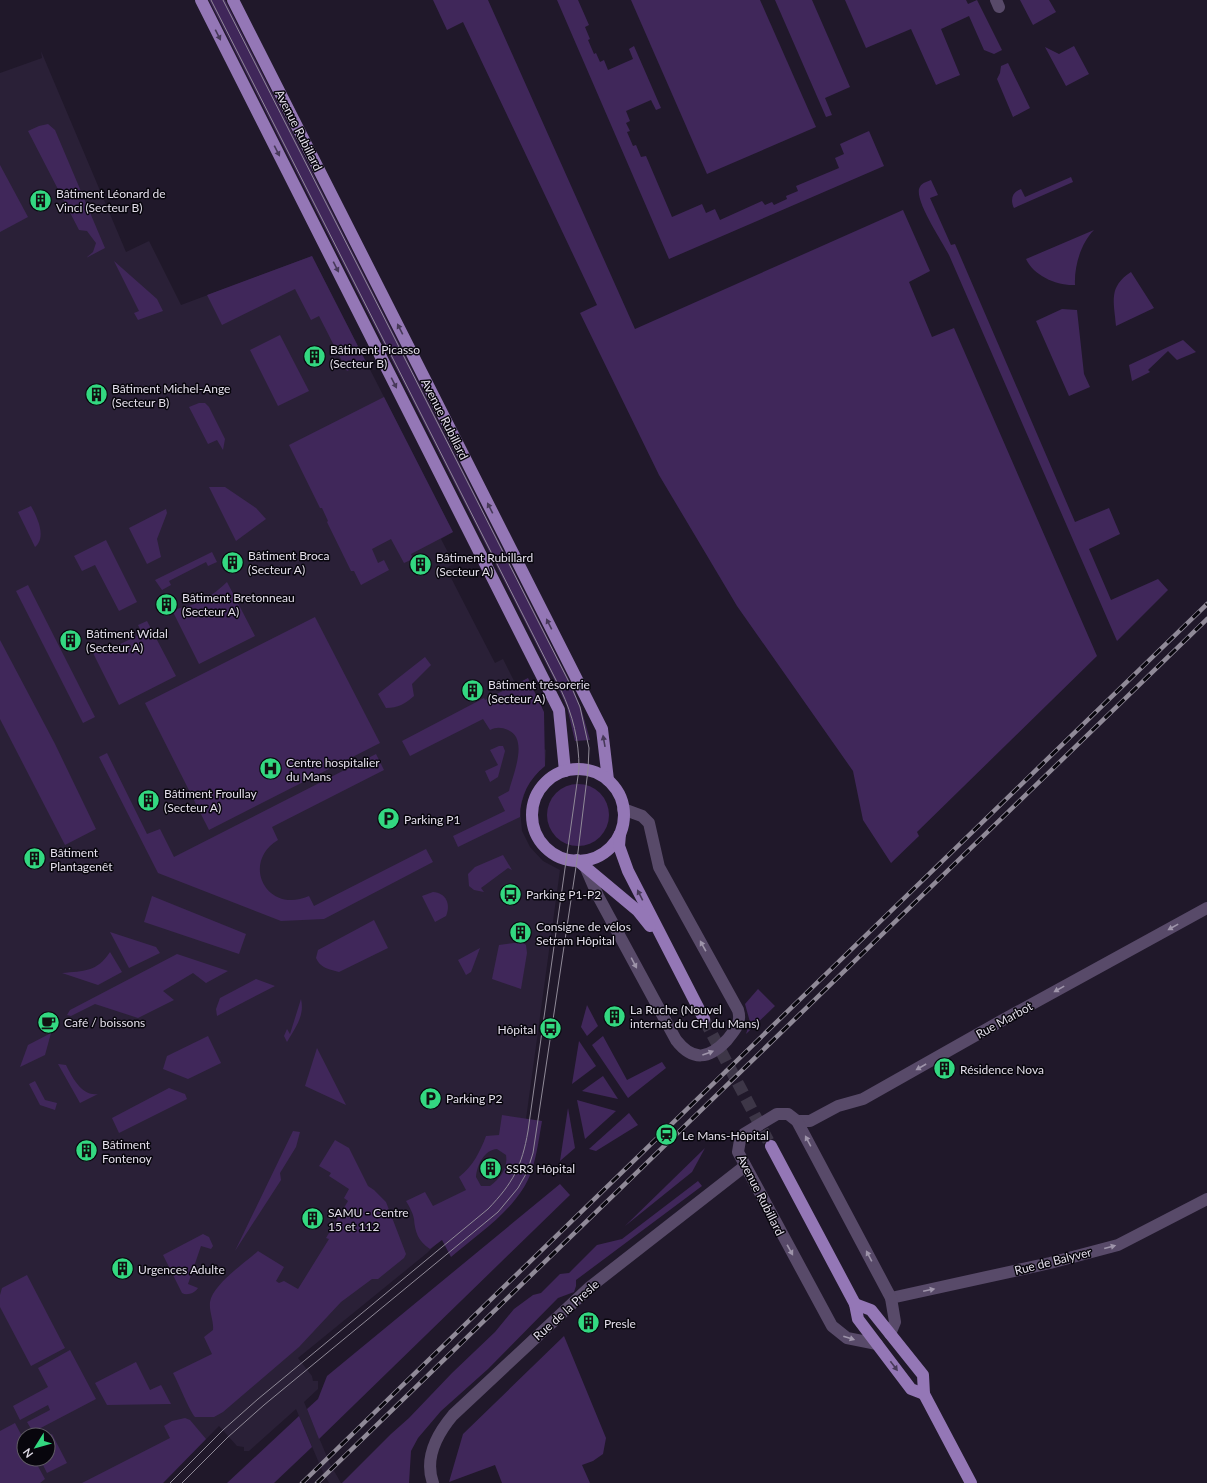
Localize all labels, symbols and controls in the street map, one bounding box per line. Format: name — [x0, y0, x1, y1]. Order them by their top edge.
one-way arrow — [215, 29, 221, 41]
street label: Avenue Rubillard — [272, 87, 326, 173]
one-way arrow — [274, 145, 280, 157]
place label: Bâtiment Léonard de Vinci (Secteur B) — [56, 186, 166, 215]
building icon: Bâtiment Léonard de Vinci (Secteur B) — [28, 187, 54, 213]
one-way arrow — [332, 261, 339, 273]
one-way arrow — [397, 324, 403, 335]
place label: Bâtiment Picasso (Secteur B) — [330, 342, 420, 371]
building icon: Bâtiment Picasso (Secteur B) — [302, 343, 328, 369]
street label: Avenue Rubillard — [418, 376, 472, 462]
one-way arrow — [391, 377, 397, 389]
place label: Bâtiment Michel-Ange (Secteur B) — [112, 381, 230, 410]
building icon: Bâtiment Michel-Ange (Secteur B) — [84, 382, 110, 408]
one-way arrow — [487, 502, 493, 514]
place label: Bâtiment Broca (Secteur A) — [248, 548, 329, 577]
building icon: Bâtiment Broca (Secteur A) — [220, 549, 246, 575]
place label: Bâtiment Rubillard (Secteur A) — [436, 550, 533, 579]
building icon: Bâtiment Rubillard (Secteur A) — [407, 551, 433, 577]
place label: Bâtiment Bretonneau (Secteur A) — [182, 590, 295, 619]
building icon: Bâtiment Bretonneau (Secteur A) — [153, 591, 179, 617]
one-way arrow — [546, 618, 552, 630]
place label: Bâtiment Widal (Secteur A) — [86, 626, 168, 655]
building icon: Bâtiment Widal (Secteur A) — [58, 627, 84, 653]
place label: Bâtiment trésorerie (Secteur A) — [488, 677, 590, 706]
building icon: Bâtiment trésorerie (Secteur A) — [460, 678, 486, 704]
one-way arrow — [601, 735, 607, 747]
place label: Centre hospitalier du Mans — [286, 755, 380, 784]
hospital icon: Centre hospitalier du Mans — [258, 756, 284, 782]
place label: Bâtiment Froullay (Secteur A) — [164, 786, 258, 815]
building icon: Bâtiment Froullay (Secteur A) — [136, 787, 162, 813]
parking icon: Parking P1 — [375, 806, 401, 832]
place label: Parking P1 — [404, 812, 461, 827]
place label: Bâtiment Plantagenêt — [50, 845, 113, 874]
building icon: Bâtiment Plantagenêt — [21, 846, 47, 872]
bus stop icon: Parking P1-P2 — [497, 881, 523, 907]
place label: Parking P1-P2 — [526, 887, 601, 902]
one-way arrow — [637, 889, 643, 901]
place label: Consigne de vélos Setram Hôpital — [536, 919, 631, 948]
building icon: Consigne de vélos Setram Hôpital — [507, 920, 533, 946]
one-way arrow — [1167, 923, 1179, 930]
one-way arrow — [700, 940, 706, 952]
one-way arrow — [631, 958, 638, 969]
one-way arrow — [1053, 986, 1065, 993]
street label: Rue Marbot — [973, 998, 1036, 1042]
place label: La Ruche (Nouvel internat du CH du Mans) — [630, 1002, 759, 1031]
building icon: La Ruche (Nouvel internat du CH du Mans) — [602, 1003, 628, 1029]
cafe icon: Café / boissons — [36, 1009, 62, 1035]
place label: Café / boissons — [64, 1015, 145, 1030]
bus stop icon: Hôpital — [538, 1016, 564, 1042]
place label: Hôpital — [498, 1022, 536, 1037]
one-way arrow — [703, 1050, 715, 1056]
building icon: Résidence Nova — [932, 1056, 958, 1082]
place label: Résidence Nova — [960, 1062, 1044, 1077]
one-way arrow — [915, 1063, 927, 1070]
parking icon: Parking P2 — [417, 1085, 443, 1111]
place label: Parking P2 — [446, 1091, 503, 1106]
station icon: Le Mans-Hôpital — [654, 1122, 680, 1148]
place label: Le Mans-Hôpital — [682, 1128, 769, 1143]
one-way arrow — [805, 1135, 811, 1147]
place label: Bâtiment Fontenoy — [102, 1137, 153, 1166]
building icon: Bâtiment Fontenoy — [74, 1138, 100, 1164]
street label: Avenue Rubillard — [734, 1152, 788, 1238]
building icon: SSR3 Hôpital — [478, 1155, 504, 1181]
place label: SSR3 Hôpital — [506, 1161, 575, 1176]
place label: SAMU - Centre 15 et 112 — [328, 1205, 409, 1234]
building icon: SAMU - Centre 15 et 112 — [299, 1206, 325, 1232]
one-way arrow — [787, 1244, 794, 1255]
street label: Rue de Balyver — [1013, 1244, 1094, 1278]
one-way arrow — [1104, 1244, 1116, 1250]
one-way arrow — [866, 1250, 872, 1262]
building icon: Urgences Adulte — [109, 1256, 135, 1282]
place label: Urgences Adulte — [138, 1262, 225, 1277]
street label: Rue de la Presle — [530, 1277, 602, 1343]
one-way arrow — [923, 1286, 935, 1292]
building icon: Presle — [576, 1310, 602, 1336]
place label: Presle — [604, 1316, 636, 1331]
one-way arrow — [843, 1335, 855, 1341]
one-way arrow — [890, 1361, 898, 1372]
north arrow — [16, 1427, 56, 1467]
text: N — [20, 1446, 35, 1461]

